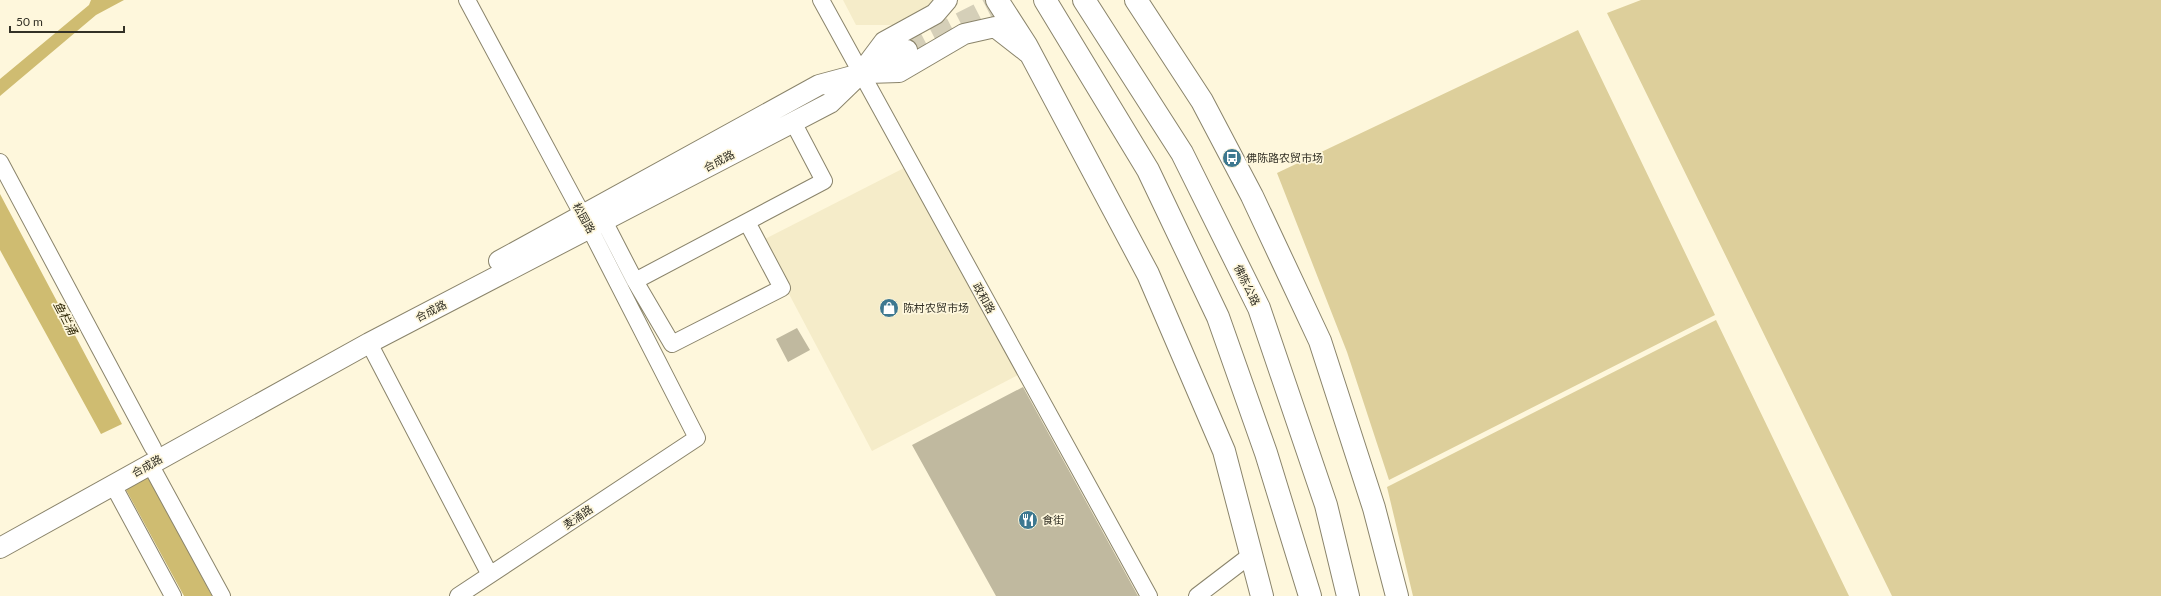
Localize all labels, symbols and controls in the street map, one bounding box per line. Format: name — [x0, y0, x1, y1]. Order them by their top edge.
scale bar — [10, 8, 124, 34]
text: 50 m — [16, 14, 43, 29]
street label: 合成路 — [701, 147, 736, 174]
bus stop icon: 佛陈路农贸市场 — [1221, 147, 1243, 169]
place label: 佛陈路农贸市场 — [1246, 151, 1323, 164]
street label: 松园路 — [571, 200, 598, 235]
street label: 佛陈公路 — [1232, 262, 1263, 307]
street label: 政和路 — [971, 280, 998, 315]
street label: 合成路 — [413, 297, 448, 324]
shop icon: 陈村农贸市场 — [878, 297, 900, 319]
water label: 鱼栏涌 — [50, 298, 81, 339]
place label: 陈村农贸市场 — [903, 301, 969, 314]
street label: 合成路 — [129, 452, 164, 479]
street label: 麦涌路 — [560, 502, 595, 531]
restaurant icon: 食街 — [1017, 509, 1039, 531]
place label: 食街 — [1042, 513, 1064, 526]

